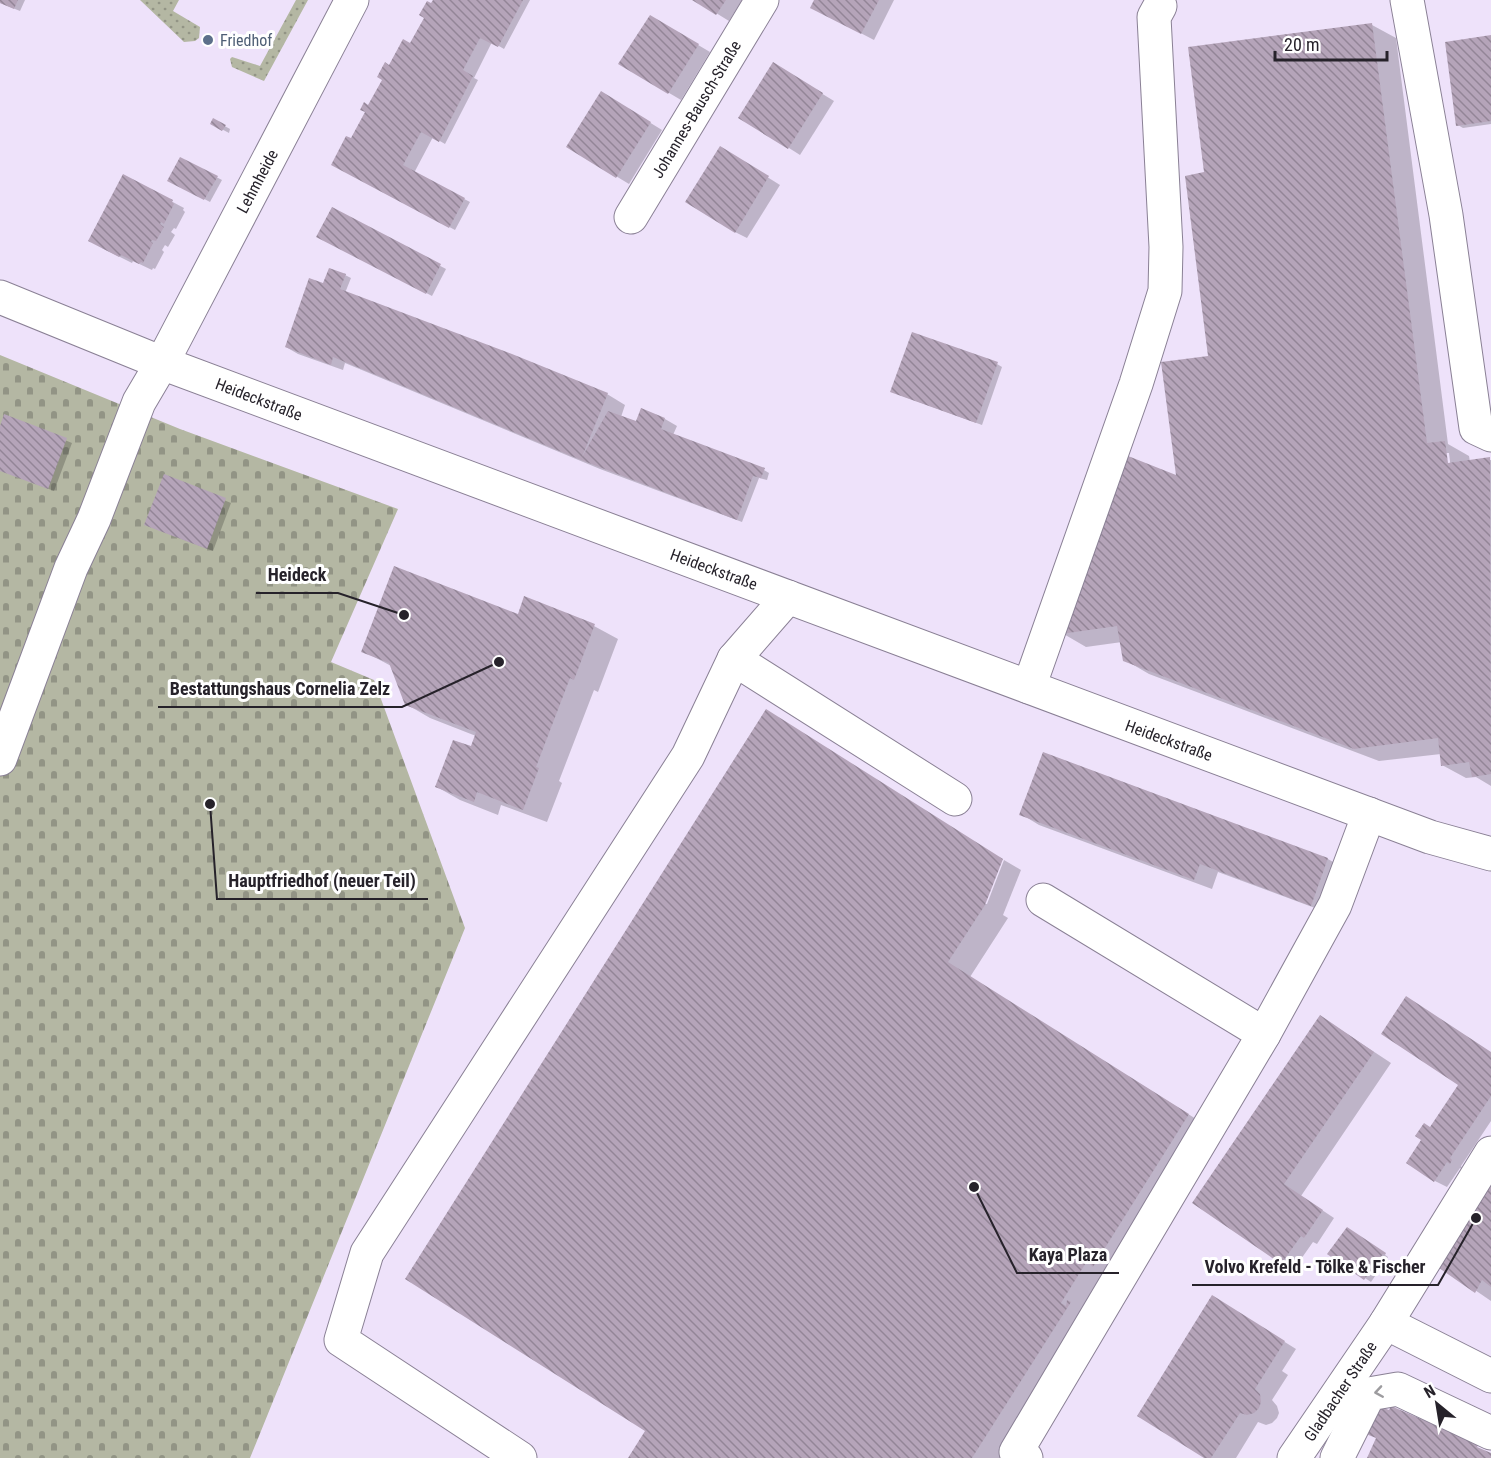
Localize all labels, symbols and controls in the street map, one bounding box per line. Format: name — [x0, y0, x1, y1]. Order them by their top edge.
scale bar — [1275, 24, 1388, 62]
place label: Friedhof — [220, 31, 272, 50]
marker: Friedhof — [201, 33, 215, 47]
text: 20 m — [1284, 34, 1319, 55]
street label: Johannes-Bausch-Straße — [648, 37, 745, 181]
street label: Lehmheide — [233, 146, 282, 216]
street label: Heideckstraße — [213, 374, 305, 425]
street label: Heideckstraße — [668, 545, 760, 594]
callout: Heideck — [256, 557, 338, 593]
text: Heideck — [268, 564, 327, 585]
callout: Bestattungshaus Cornelia Zelz — [158, 671, 402, 707]
text: Bestattungshaus Cornelia Zelz — [170, 678, 390, 699]
street label: Heideckstraße — [1123, 716, 1215, 765]
callout: Hauptfriedhof (neuer Teil) — [217, 863, 428, 899]
text: Hauptfriedhof (neuer Teil) — [228, 870, 416, 892]
callout: Kaya Plaza — [1017, 1237, 1119, 1273]
text: Kaya Plaza — [1029, 1244, 1107, 1265]
callout: Volvo Krefeld - Tölke & Fischer — [1192, 1249, 1438, 1285]
text: Volvo Krefeld - Tölke & Fischer — [1204, 1256, 1426, 1277]
street label: Gladbacher Straße — [1300, 1338, 1381, 1445]
north arrow — [1407, 1374, 1467, 1434]
text: N — [1421, 1381, 1439, 1402]
one-way arrow — [1375, 1385, 1385, 1398]

